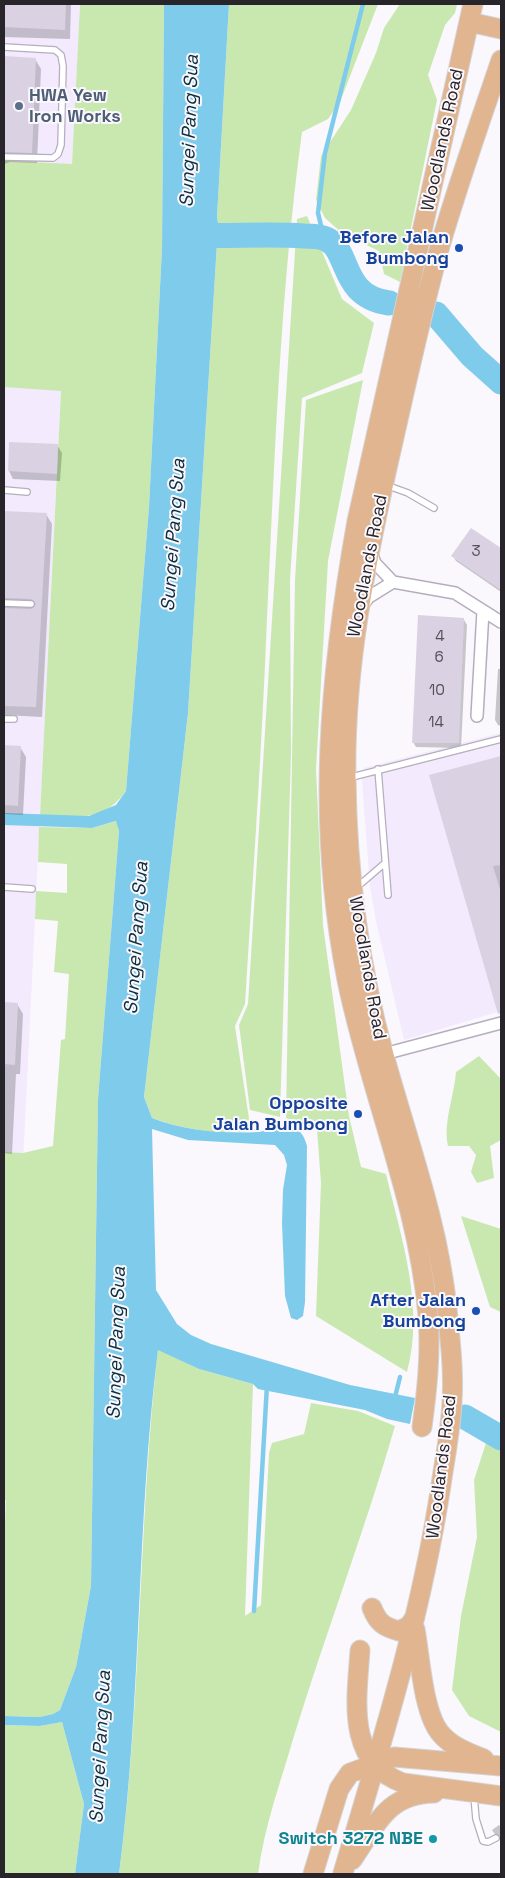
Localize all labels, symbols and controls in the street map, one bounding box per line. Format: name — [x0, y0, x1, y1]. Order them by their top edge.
water label: Sungei Pang Sua — [176, 54, 204, 208]
street label: Woodlands Road — [417, 67, 469, 213]
place label: HWA Yew Iron Works — [29, 85, 121, 128]
marker: HWA Yew Iron Works — [13, 100, 25, 112]
place label: Before Jalan Bumbong — [340, 227, 449, 270]
marker: Before Jalan Bumbong — [453, 242, 465, 254]
water label: Sungei Pang Sua — [157, 458, 191, 612]
street label: Woodlands Road — [344, 493, 392, 639]
house number: 3 — [471, 543, 481, 561]
house number: 4 — [435, 628, 445, 646]
house number: 6 — [434, 649, 444, 667]
house number: 10 — [429, 682, 445, 700]
house number: 14 — [428, 714, 444, 732]
water label: Sungei Pang Sua — [120, 861, 154, 1015]
street label: Woodlands Road — [344, 895, 390, 1041]
place label: Opposite Jalan Bumbong — [213, 1093, 348, 1136]
marker: Opposite Jalan Bumbong — [352, 1108, 364, 1120]
water label: Sungei Pang Sua — [103, 1266, 131, 1420]
place label: After Jalan Bumbong — [370, 1290, 466, 1332]
marker: After Jalan Bumbong — [470, 1305, 482, 1317]
street label: Woodlands Road — [422, 1394, 462, 1540]
water label: Sungei Pang Sua — [86, 1670, 116, 1824]
place label: Switch 3272 NBE — [278, 1828, 423, 1850]
marker: Switch 3272 NBE — [427, 1833, 439, 1845]

